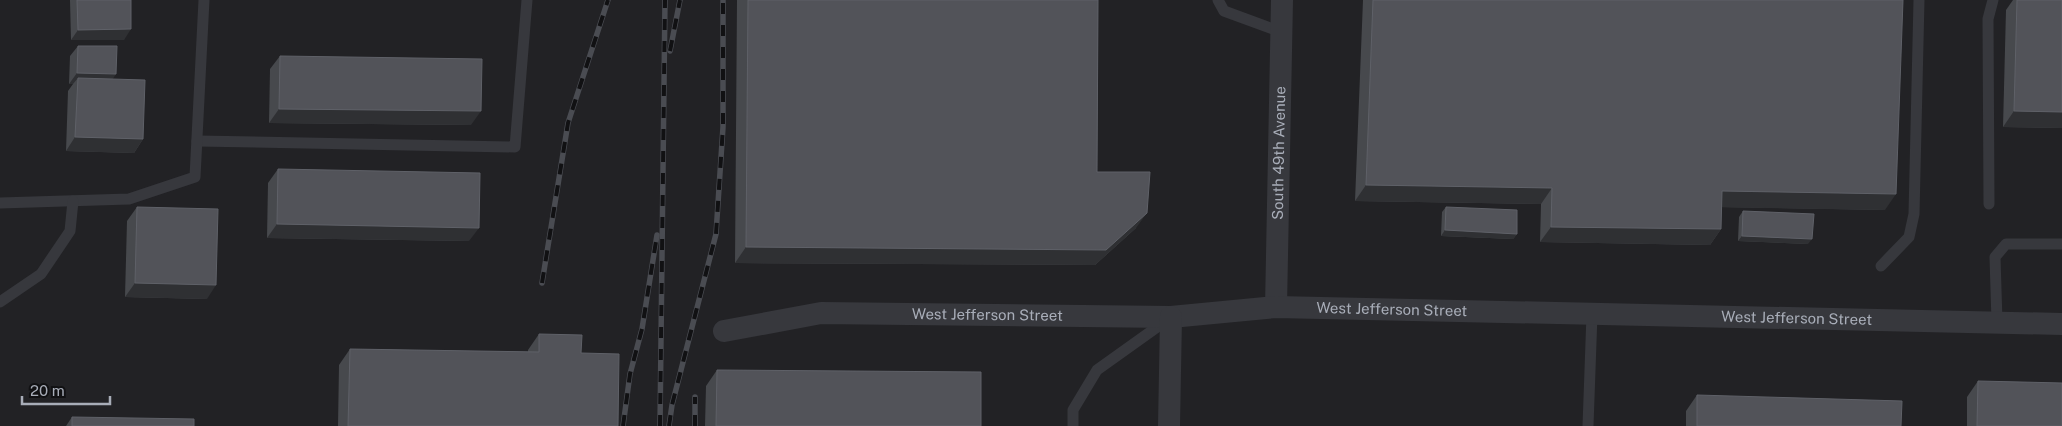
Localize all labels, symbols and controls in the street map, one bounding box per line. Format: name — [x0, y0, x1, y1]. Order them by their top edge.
street label: South 49th Avenue — [1269, 86, 1288, 220]
street label: West Jefferson Street — [1316, 299, 1468, 319]
street label: West Jefferson Street — [912, 305, 1063, 324]
street label: West Jefferson Street — [1721, 308, 1873, 328]
scale bar — [22, 374, 110, 406]
text: 20 m — [30, 382, 65, 399]

